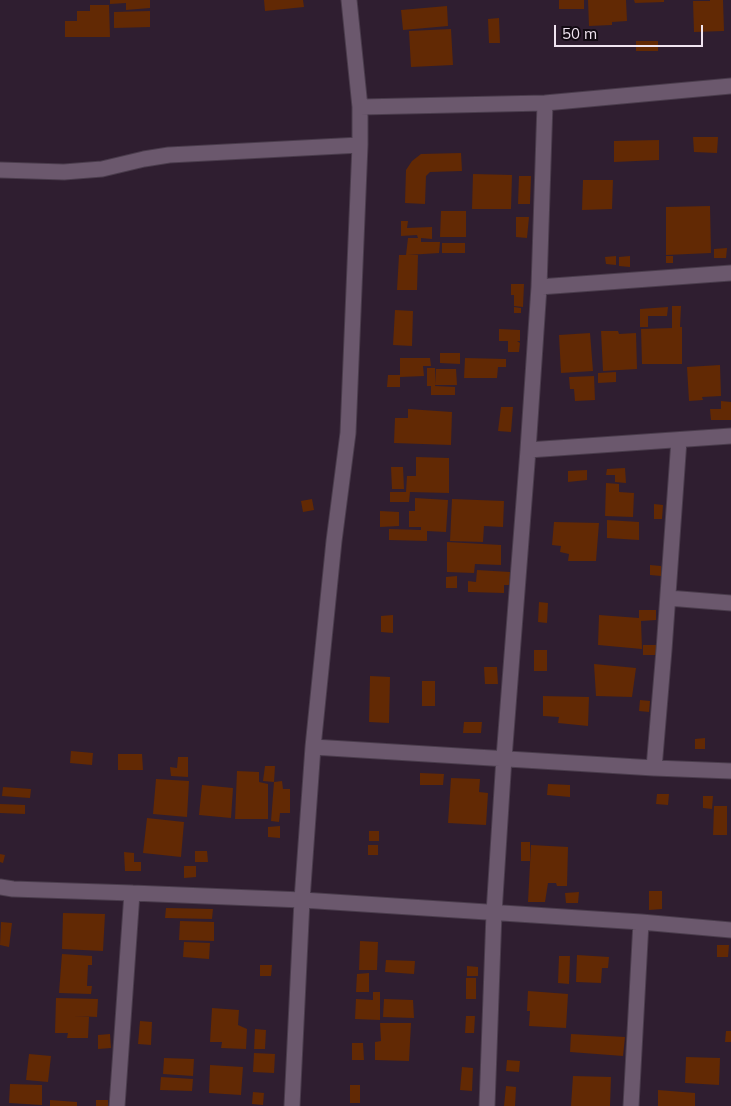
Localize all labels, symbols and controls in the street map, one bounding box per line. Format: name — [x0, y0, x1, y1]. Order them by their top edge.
scale bar — [556, 15, 705, 47]
text: 50 m — [562, 24, 597, 43]

